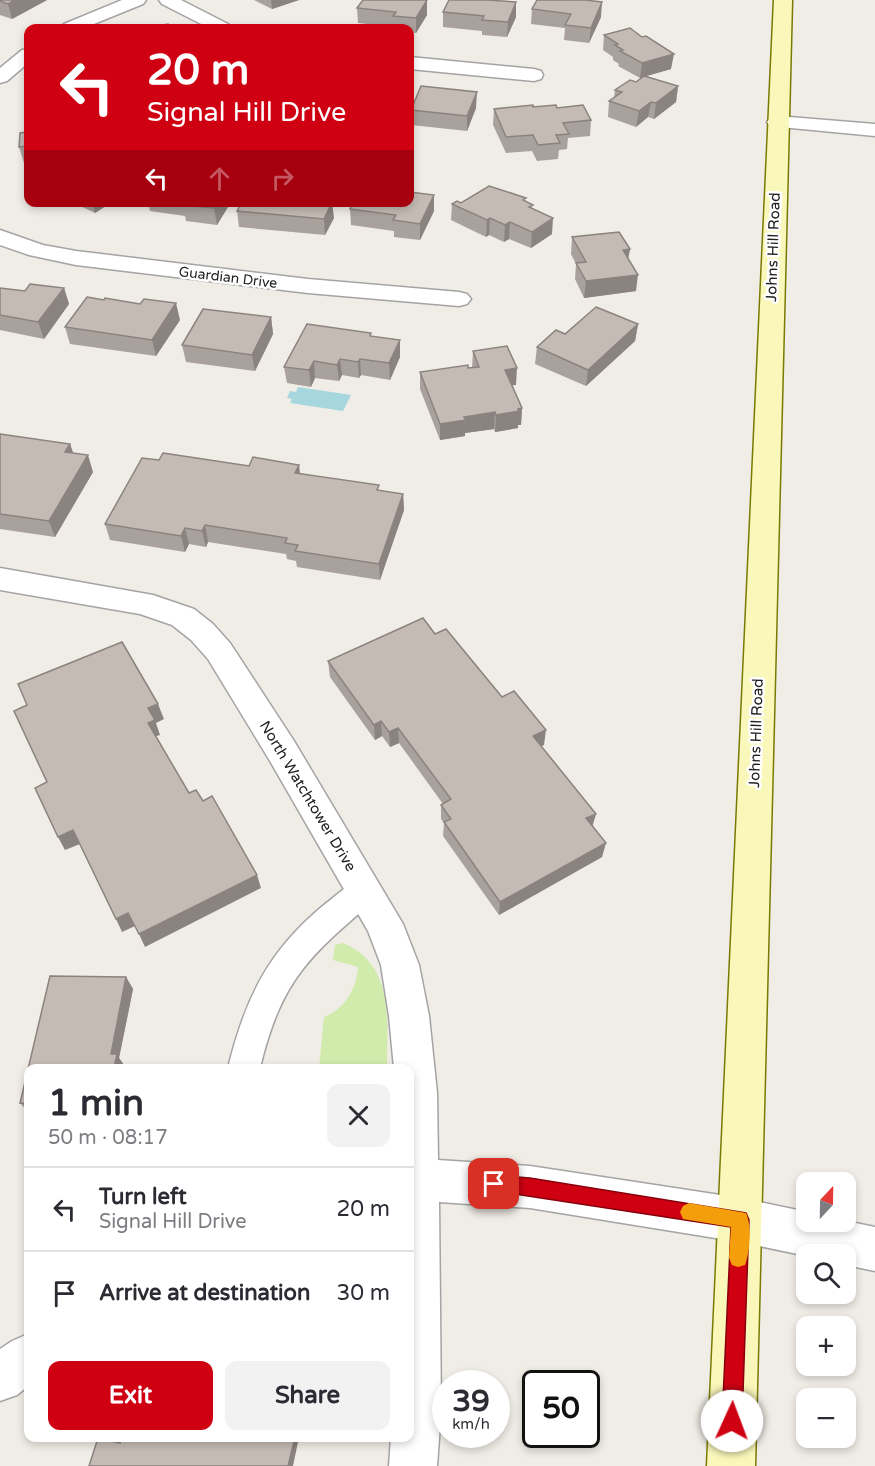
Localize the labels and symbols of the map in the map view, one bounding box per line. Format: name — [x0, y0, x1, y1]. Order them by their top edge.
street label: Johns Hill Road — [762, 192, 784, 302]
street label: Guardian Drive — [178, 263, 278, 292]
street label: Johns Hill Road — [745, 678, 767, 788]
street label: North Watchtower Drive — [256, 717, 360, 875]
pin — [468, 1158, 519, 1209]
north arrow — [796, 1172, 856, 1232]
speed limit sign: 50 — [522, 1370, 600, 1448]
position arrow — [700, 1389, 764, 1453]

